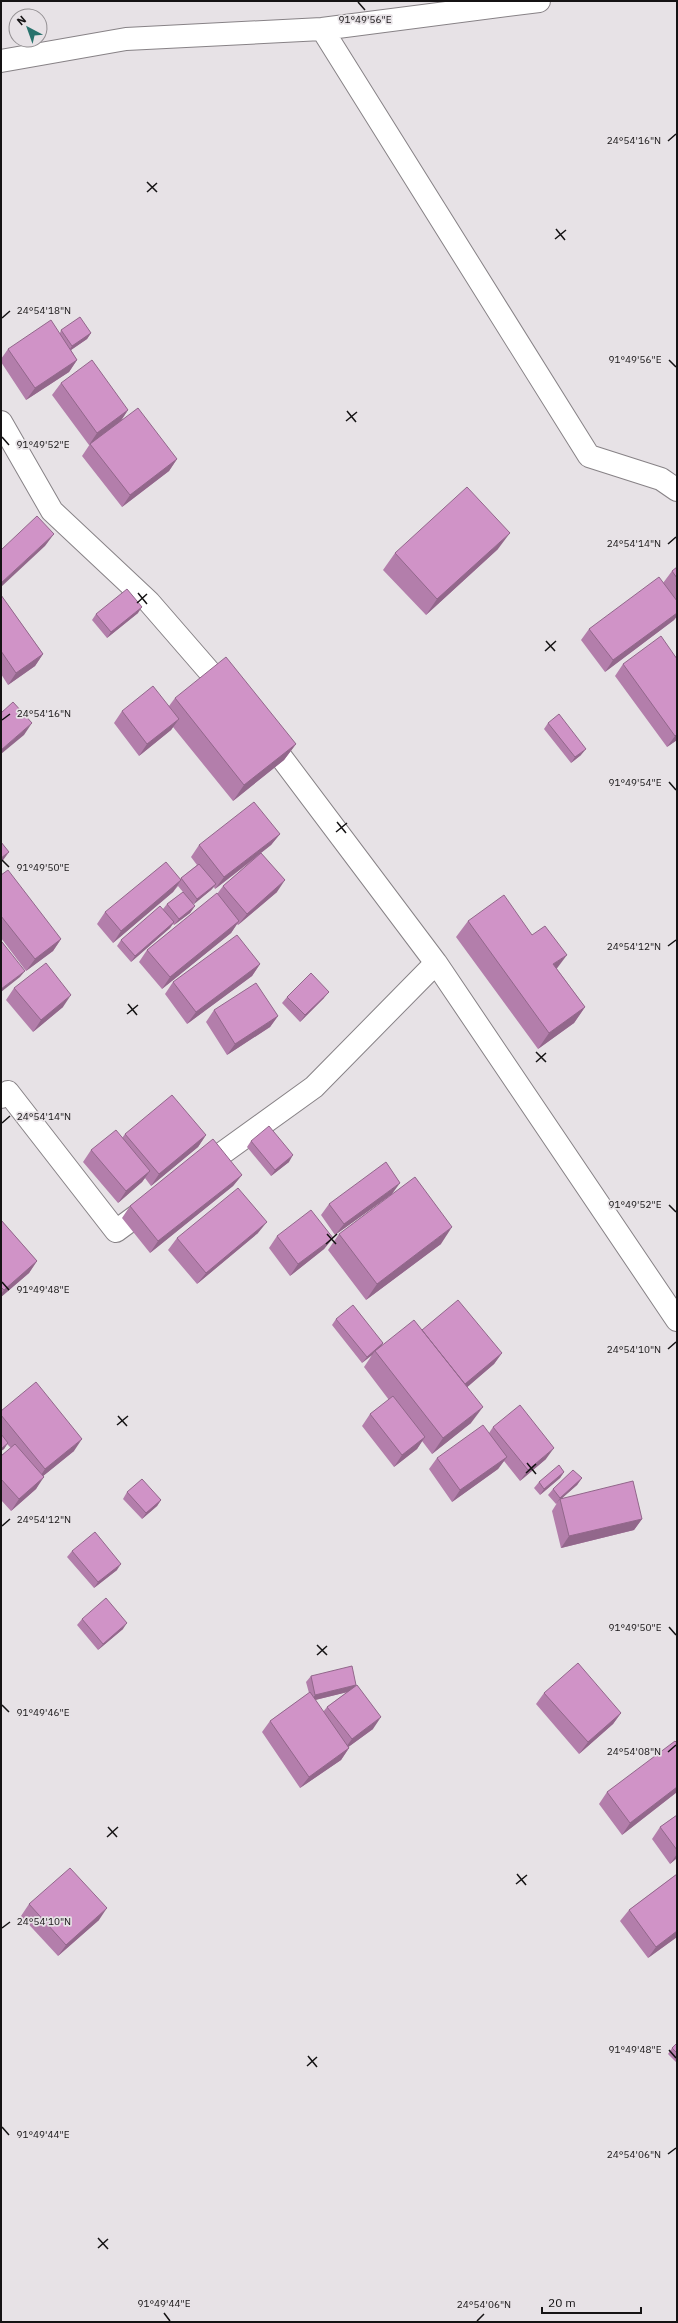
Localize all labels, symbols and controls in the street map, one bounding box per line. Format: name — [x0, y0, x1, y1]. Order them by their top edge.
north arrow — [8, 8, 48, 48]
text: N — [14, 13, 29, 28]
text: 91°49'56"E — [338, 13, 392, 26]
text: 24°54'16"N — [607, 134, 661, 147]
text: 24°54'18"N — [17, 304, 71, 317]
text: 91°49'56"E — [608, 353, 662, 366]
text: 91°49'52"E — [16, 438, 70, 451]
text: 24°54'14"N — [607, 537, 661, 550]
text: 24°54'16"N — [17, 707, 71, 720]
text: 91°49'54"E — [608, 776, 662, 789]
text: 91°49'50"E — [16, 861, 70, 874]
text: 24°54'12"N — [607, 940, 661, 953]
text: 24°54'14"N — [17, 1110, 71, 1123]
text: 91°49'52"E — [608, 1198, 662, 1211]
text: 91°49'48"E — [16, 1283, 70, 1296]
text: 24°54'10"N — [607, 1343, 661, 1356]
text: 24°54'12"N — [17, 1513, 71, 1526]
text: 91°49'50"E — [608, 1621, 662, 1634]
text: 91°49'46"E — [16, 1706, 70, 1719]
text: 24°54'08"N — [607, 1745, 661, 1758]
text: 24°54'10"N — [17, 1915, 71, 1928]
text: 91°49'48"E — [608, 2043, 662, 2056]
text: 91°49'44"E — [16, 2128, 70, 2141]
text: 24°54'06"N — [607, 2148, 661, 2161]
scale bar — [542, 2289, 641, 2315]
text: 20 m — [548, 2295, 576, 2310]
text: 91°49'44"E — [137, 2297, 191, 2310]
text: 24°54'06"N — [457, 2298, 511, 2311]

